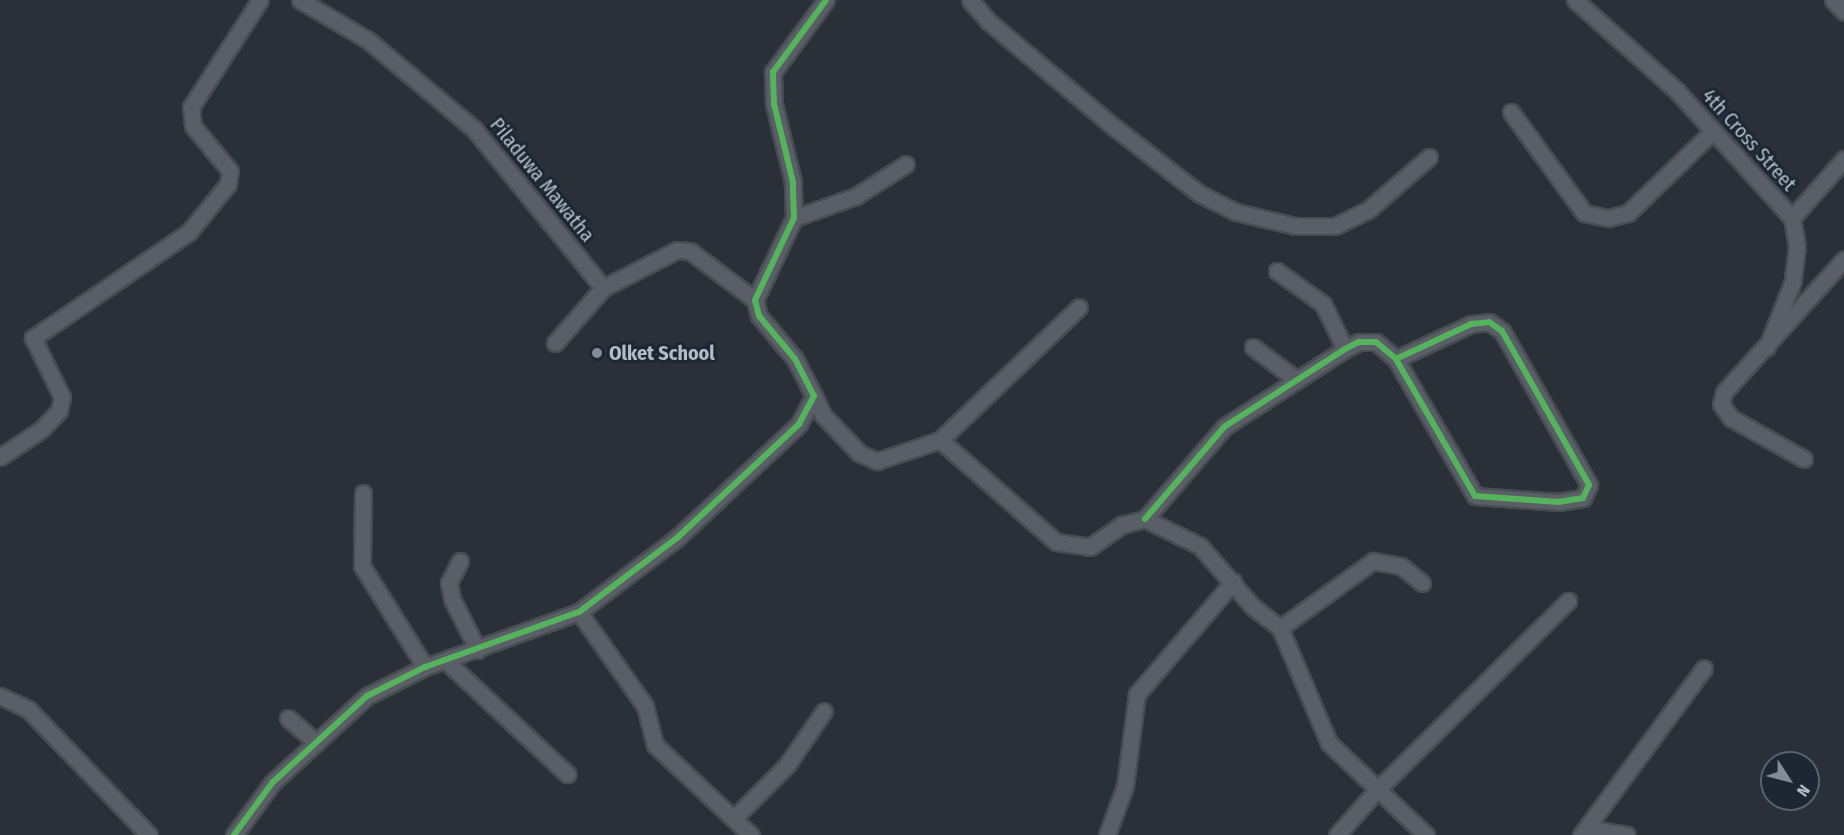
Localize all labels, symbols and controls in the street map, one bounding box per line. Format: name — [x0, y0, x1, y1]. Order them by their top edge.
street label: 4th Cross Street — [1697, 84, 1801, 196]
street label: Piladuwa Mawatha — [485, 113, 599, 247]
place label: Olket School — [609, 341, 715, 365]
marker: Olket School — [590, 346, 604, 360]
north arrow — [1760, 751, 1820, 811]
text: N — [1793, 781, 1814, 800]

